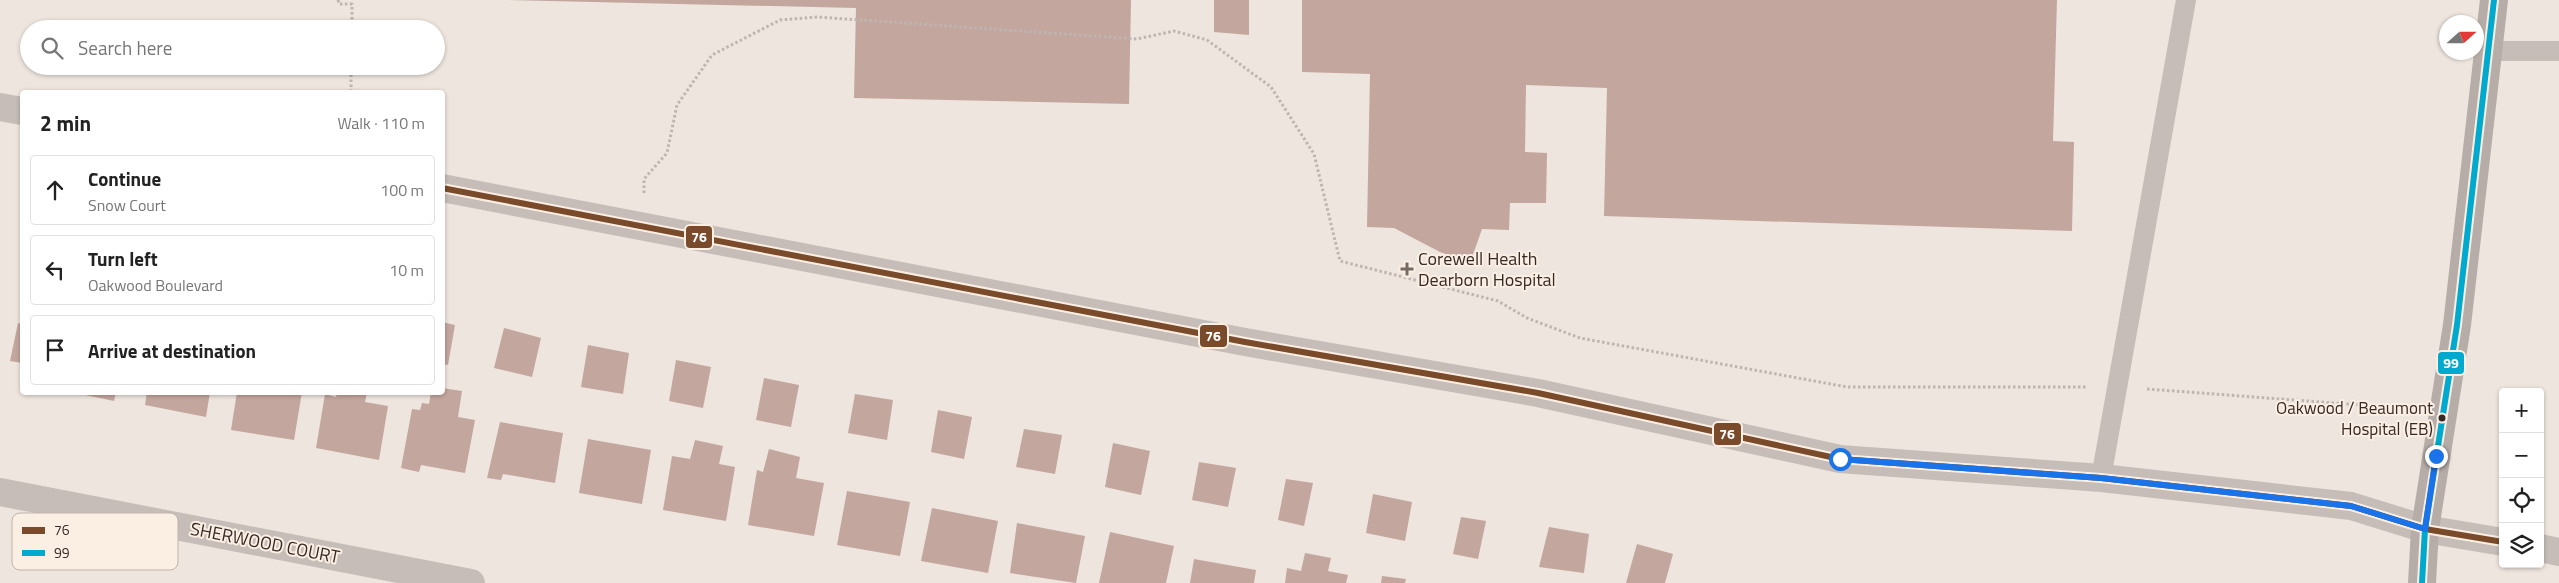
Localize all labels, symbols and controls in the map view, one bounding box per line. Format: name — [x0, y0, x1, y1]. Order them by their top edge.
north arrow — [2439, 15, 2484, 60]
search box — [20, 20, 445, 75]
text: Search here — [78, 33, 172, 62]
icon: search — [38, 34, 66, 62]
text: 2 min — [40, 107, 91, 139]
text: Walk · 110 m — [337, 111, 425, 135]
text: Continue — [88, 164, 161, 193]
icon: ahead — [41, 176, 69, 204]
text: 100 m — [380, 178, 424, 202]
text: Snow Court — [88, 193, 166, 217]
line badge: 76 — [685, 225, 713, 249]
text: 76 — [691, 226, 707, 247]
text: Turn left — [88, 244, 158, 273]
place label: Corewell Health Dearborn Hospital — [1418, 245, 1556, 293]
icon: left — [41, 256, 69, 284]
text: 10 m — [389, 258, 424, 282]
marker: Corewell Health Dearborn Hospital — [1400, 262, 1414, 276]
text: Oakwood Boulevard — [88, 273, 223, 297]
line badge: 76 — [1199, 324, 1228, 348]
text: 76 — [1205, 325, 1221, 346]
icon: arrive — [41, 336, 69, 364]
text: Arrive at destination — [88, 336, 256, 365]
line badge: 99 — [2437, 351, 2465, 375]
text: 99 — [2443, 352, 2459, 373]
map controls — [2499, 388, 2544, 568]
button: + — [2499, 388, 2544, 433]
place label: Oakwood / Beaumont Hospital (EB) — [2276, 395, 2433, 442]
marker: Oakwood / Beaumont Hospital (EB) — [2437, 413, 2447, 423]
line badge: 76 — [1713, 422, 1742, 446]
text: 76 — [1719, 423, 1735, 444]
button: − — [2499, 433, 2544, 478]
route end — [2425, 445, 2448, 468]
route start — [1829, 448, 1852, 471]
button: locate — [2499, 478, 2544, 523]
legend — [12, 513, 178, 570]
street label: SHERWOOD COURT — [188, 515, 343, 570]
text: 76 — [54, 519, 70, 540]
button: layers — [2499, 523, 2544, 568]
text: 99 — [54, 542, 70, 563]

